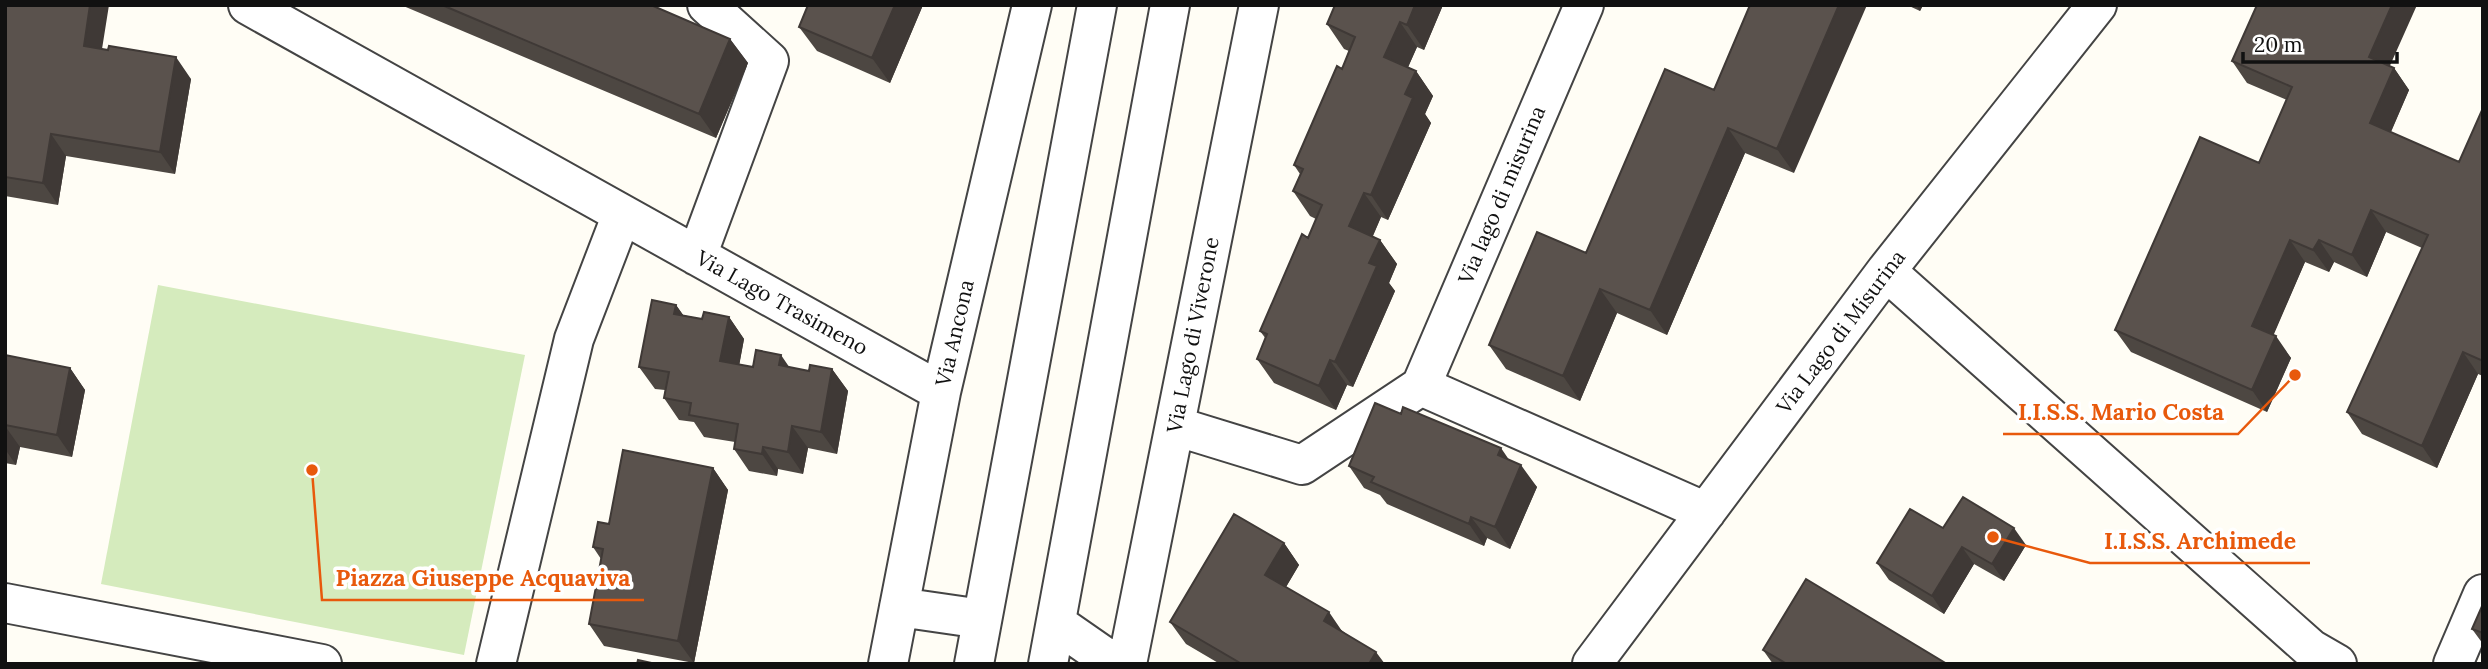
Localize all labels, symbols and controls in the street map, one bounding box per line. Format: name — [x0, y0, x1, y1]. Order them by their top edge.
scale bar — [2243, 21, 2397, 65]
text: 20 m — [2254, 31, 2303, 58]
street label: Via lago di misurina — [1451, 101, 1551, 289]
street label: Via Lago di Viverone — [1160, 235, 1225, 436]
street label: Via Lago Trasimeno — [691, 244, 873, 361]
street label: Via Lago di Misurina — [1770, 244, 1911, 420]
street label: Via Ancona — [929, 277, 980, 390]
callout: I.I.S.S. Mario Costa — [2003, 390, 2238, 434]
text: I.I.S.S. Mario Costa — [2018, 397, 2224, 426]
callout: I.I.S.S. Archimede — [2090, 519, 2310, 563]
text: I.I.S.S. Archimede — [2104, 526, 2296, 555]
callout: Piazza Giuseppe Acquaviva — [322, 556, 644, 600]
text: Piazza Giuseppe Acquaviva — [336, 563, 630, 592]

